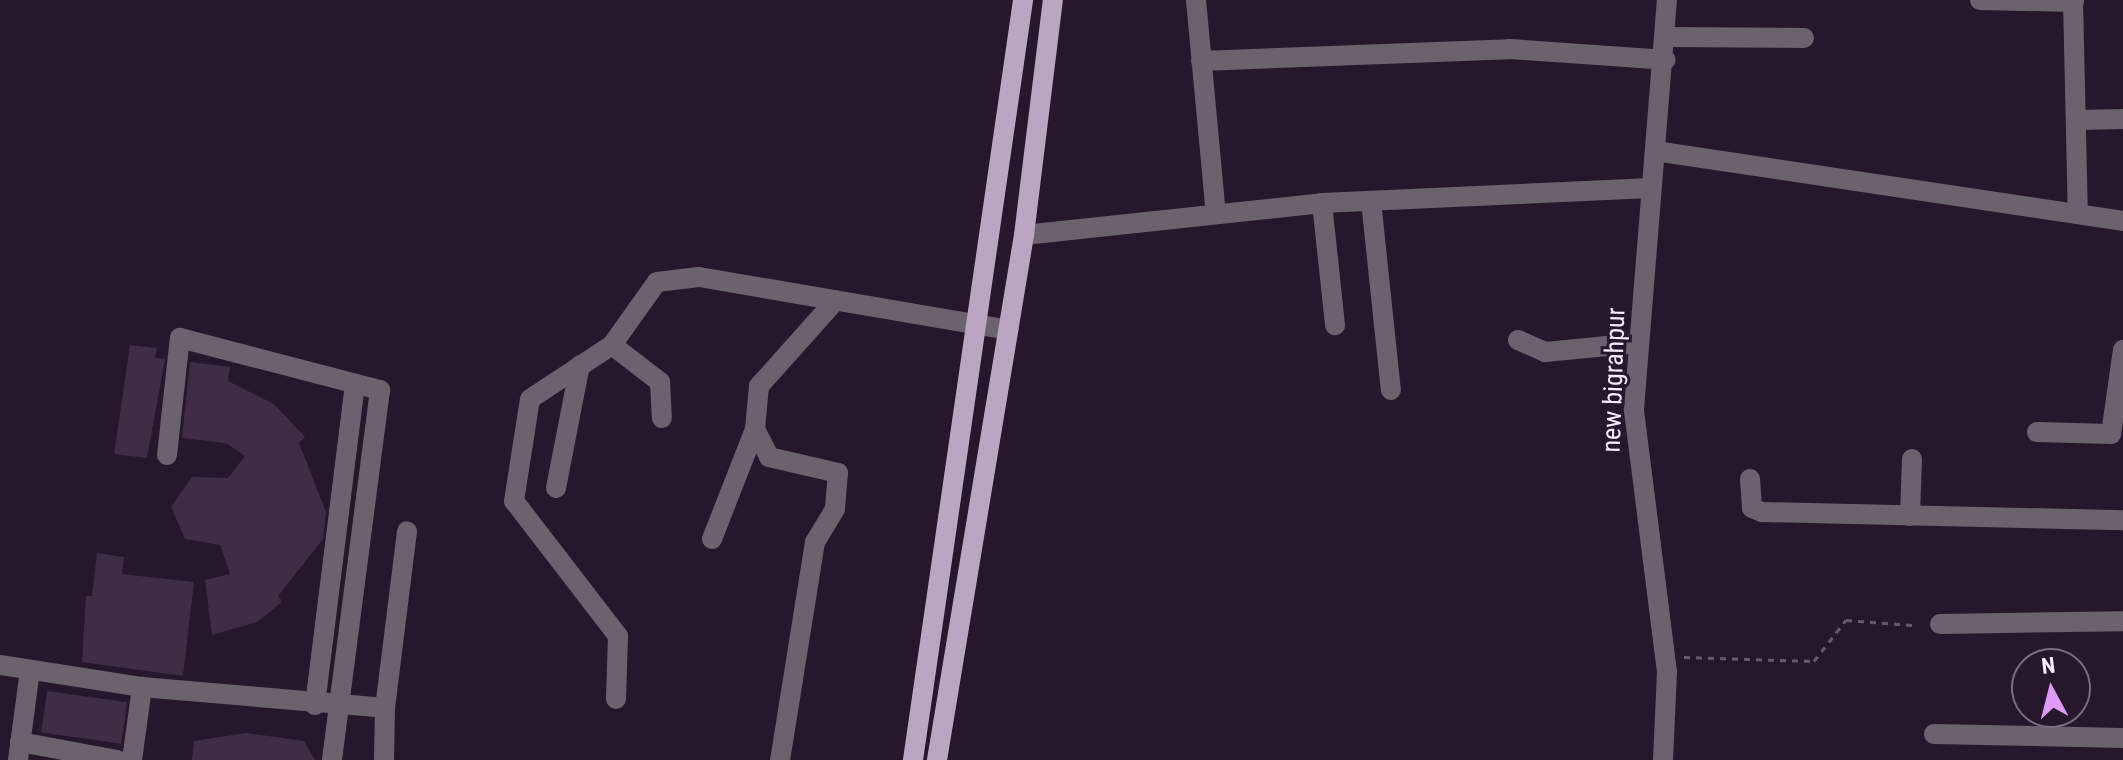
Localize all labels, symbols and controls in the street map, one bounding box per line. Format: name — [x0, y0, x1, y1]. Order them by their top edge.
street label: new bigrahpur — [1596, 307, 1632, 453]
north arrow — [2011, 648, 2091, 728]
text: N — [2040, 652, 2056, 679]

